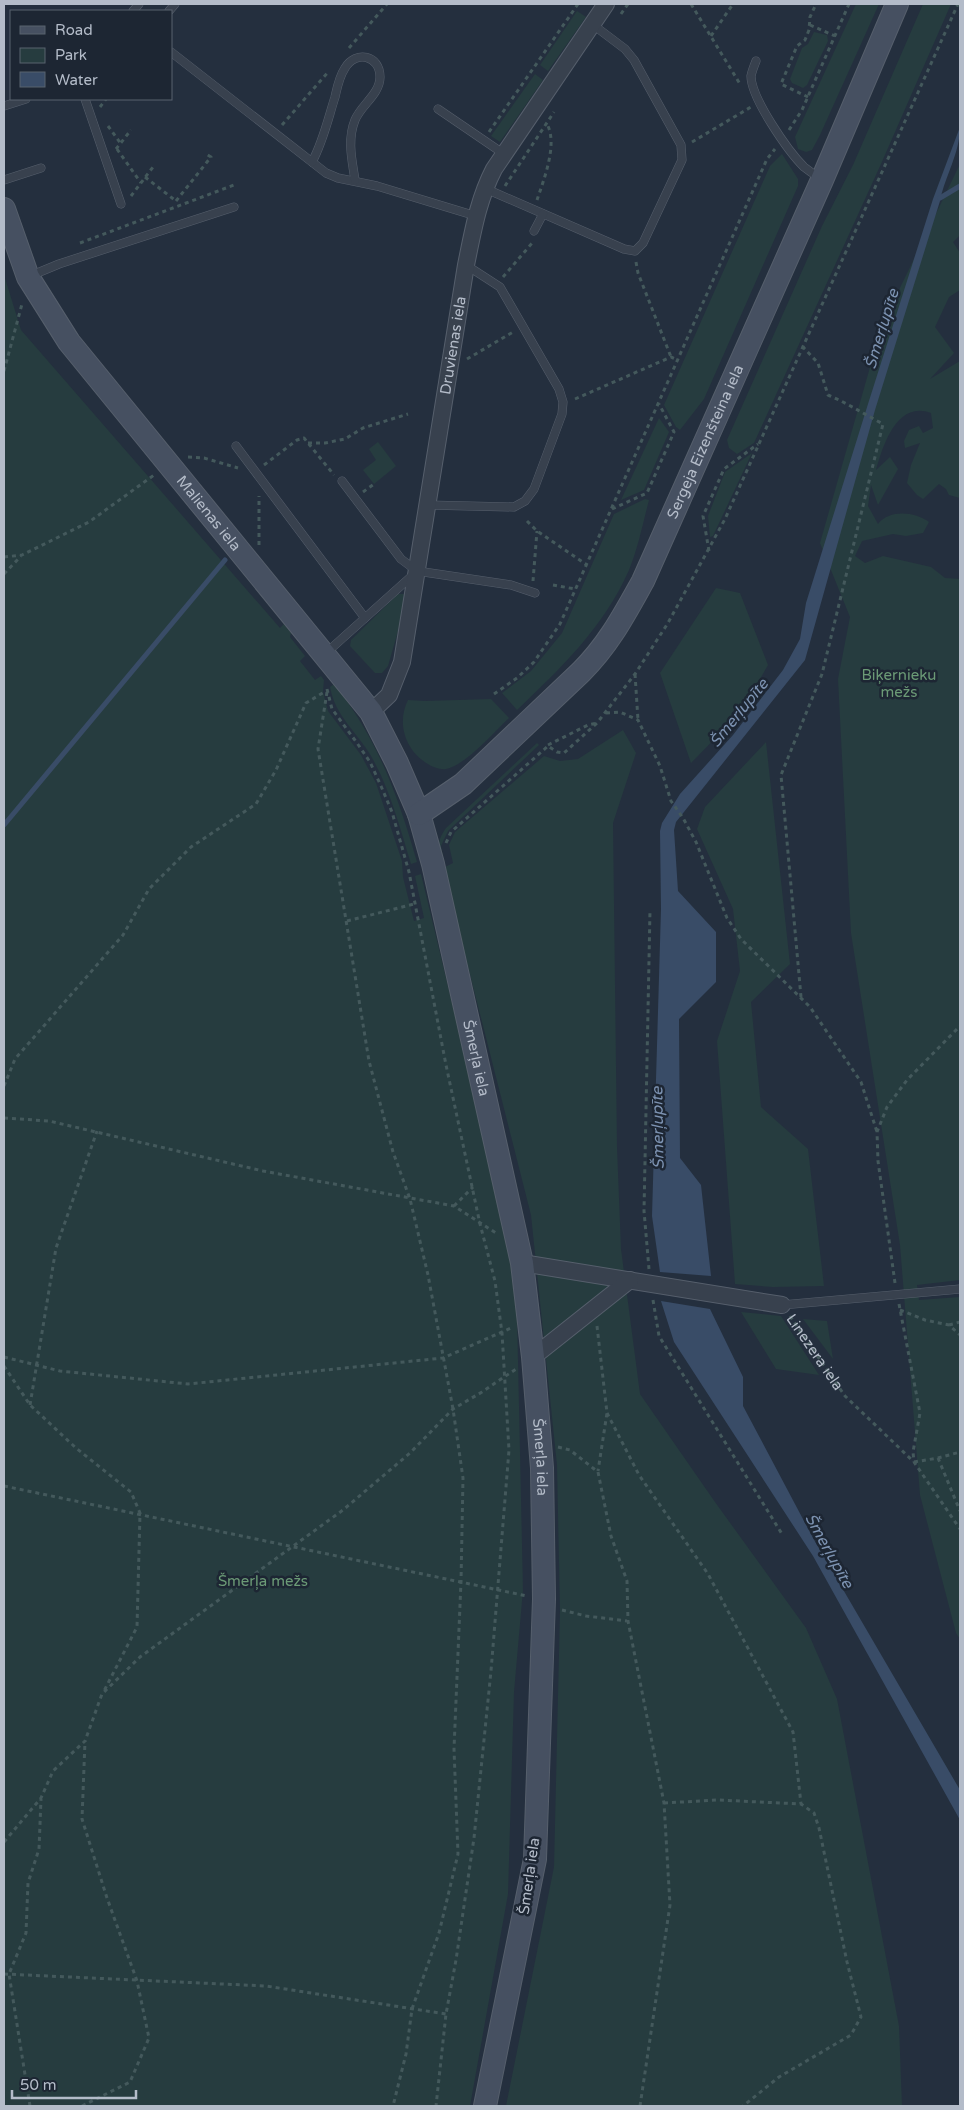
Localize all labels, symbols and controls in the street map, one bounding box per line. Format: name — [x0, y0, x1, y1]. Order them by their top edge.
legend — [10, 10, 172, 100]
text: Road — [55, 21, 93, 39]
text: Park — [55, 46, 87, 64]
text: Water — [55, 71, 98, 89]
water label: Šmerļupīte — [860, 286, 904, 371]
street label: Druvienas iela — [436, 295, 470, 396]
street label: Sergeja Eizenšteina iela — [663, 362, 747, 522]
street label: Malienas iela — [173, 472, 245, 555]
park label: Biķernieku mežs — [862, 666, 936, 701]
water label: Šmerļupīte — [705, 674, 773, 751]
street label: Šmerļa iela — [459, 1018, 494, 1098]
water label: Šmerļupīte — [647, 1086, 669, 1169]
street label: Linezera iela — [782, 1311, 847, 1394]
street label: Šmerļa iela — [529, 1418, 551, 1496]
water label: Šmerļupīte — [800, 1510, 858, 1593]
park label: Šmerļa mežs — [218, 1572, 308, 1590]
street label: Šmerļa iela — [515, 1836, 543, 1916]
scale bar — [12, 2068, 136, 2100]
text: 50 m — [20, 2076, 57, 2094]

